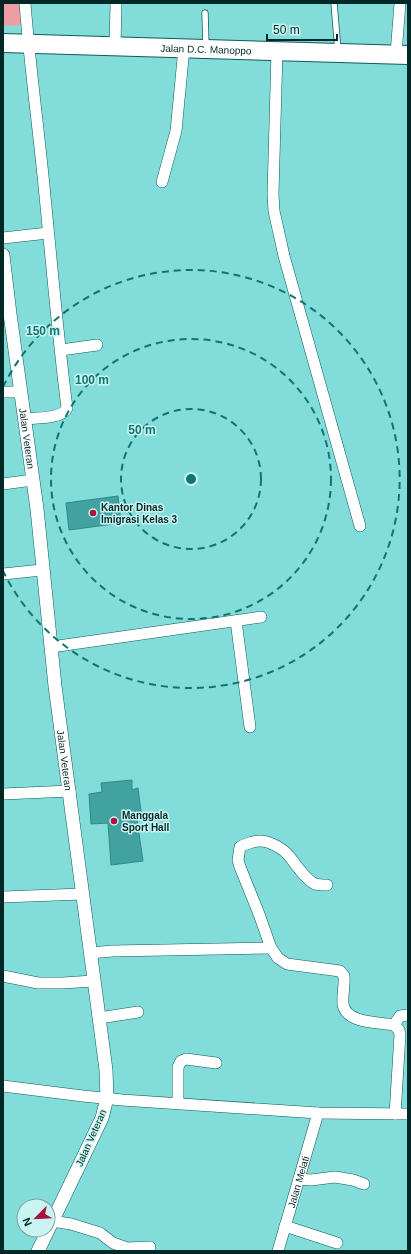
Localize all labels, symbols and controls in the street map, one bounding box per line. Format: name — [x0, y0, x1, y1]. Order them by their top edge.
scale bar — [267, 16, 337, 42]
text: 50 m — [273, 23, 300, 37]
street label: Jalan D.C. Manoppo — [160, 42, 252, 56]
text: 150 m — [26, 324, 60, 338]
text: 100 m — [75, 373, 109, 387]
street label: Jalan Veteran — [18, 407, 37, 469]
text: 50 m — [128, 423, 156, 437]
centre of rings — [184, 472, 198, 486]
place label: Kantor Dinas Imigrasi Kelas 3 — [101, 502, 178, 525]
marker: Kantor Dinas Imigrasi Kelas 3 — [88, 508, 98, 518]
street label: Jalan Veteran — [55, 729, 74, 791]
place label: Manggala Sport Hall — [122, 810, 169, 833]
marker: Manggala Sport Hall — [109, 816, 119, 826]
street label: Jalan Veteran — [74, 1108, 108, 1168]
street label: Jalan Melati — [285, 1155, 311, 1209]
north arrow — [16, 1198, 56, 1238]
text: N — [20, 1216, 34, 1228]

